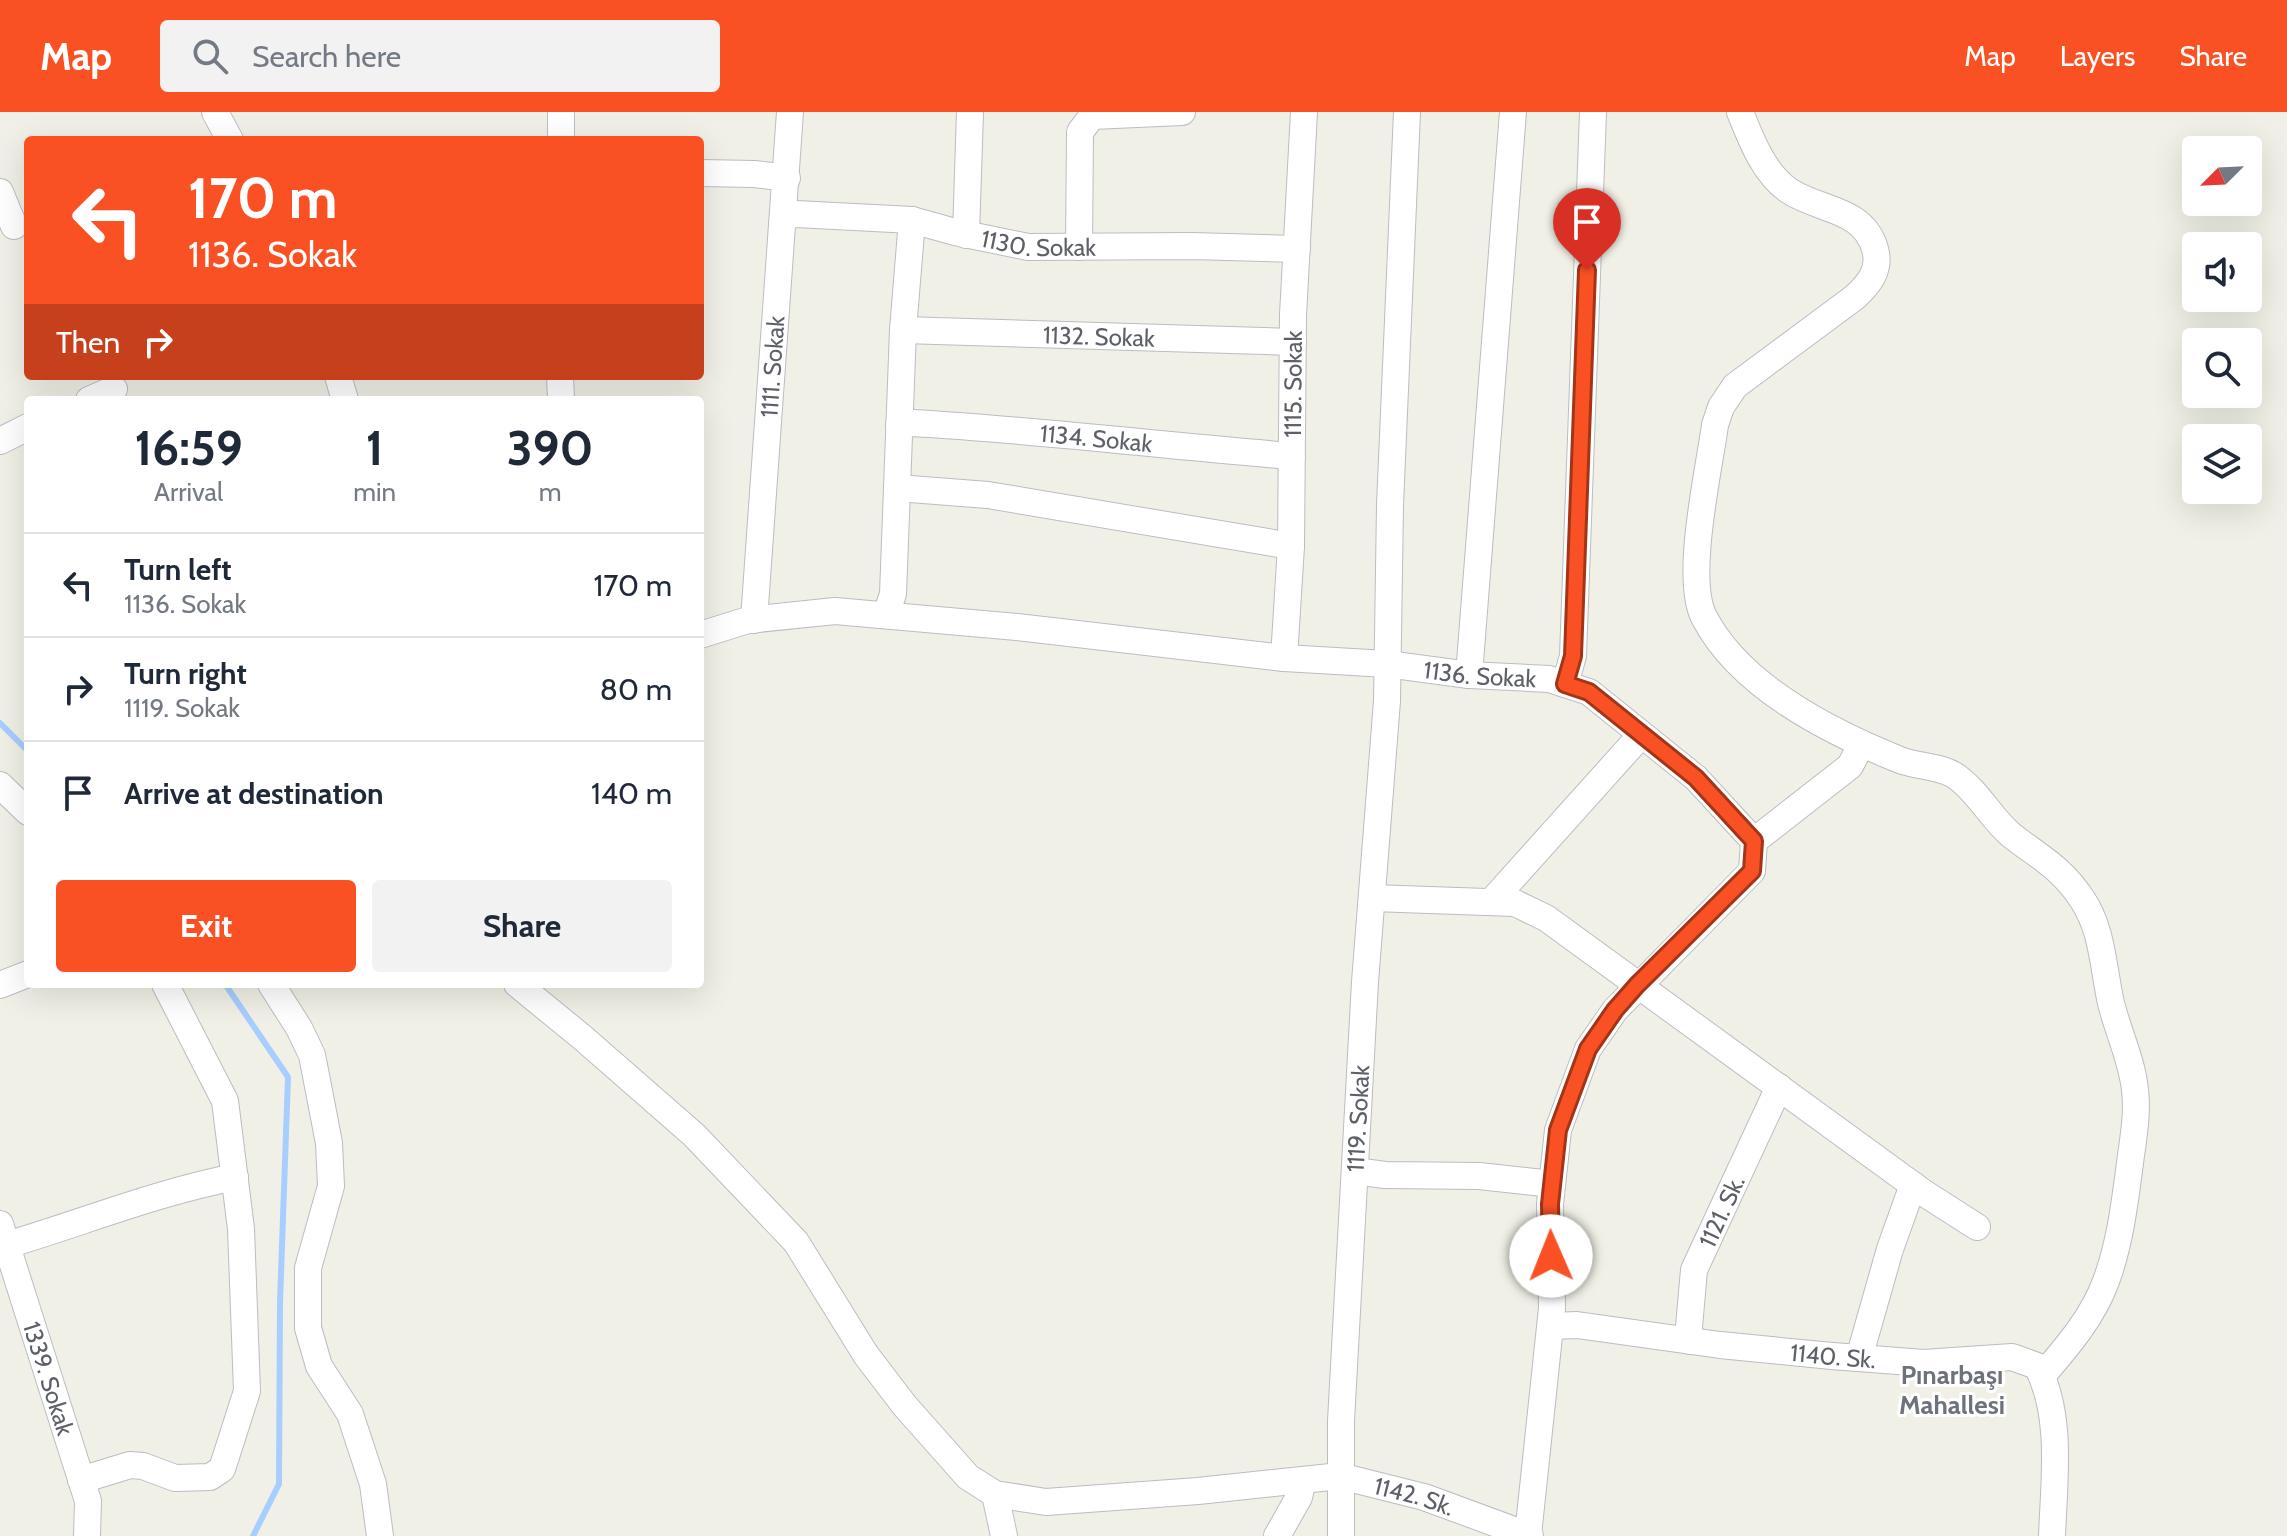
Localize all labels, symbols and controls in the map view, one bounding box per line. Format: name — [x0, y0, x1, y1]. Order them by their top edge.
search box — [160, 20, 720, 92]
text: Map — [40, 33, 112, 80]
icon: search — [188, 34, 232, 78]
text: Search here — [252, 38, 401, 75]
text: Map — [1964, 39, 2016, 73]
text: Layers — [2060, 39, 2135, 73]
text: Share — [2179, 39, 2247, 73]
north arrow — [2182, 136, 2262, 216]
map controls — [2182, 136, 2262, 504]
text: 170 m — [188, 164, 338, 232]
icon: left — [56, 168, 160, 272]
pin — [1553, 188, 1621, 270]
icon: arrive — [1565, 200, 1609, 244]
street label: 1130. Sokak — [979, 223, 1096, 262]
text: 1136. Sokak — [188, 232, 357, 276]
button: sound — [2182, 232, 2262, 312]
street label: 1111. Sokak — [754, 315, 790, 418]
icon: right — [136, 320, 180, 364]
street label: 1132. Sokak — [1043, 320, 1155, 352]
text: Then — [56, 324, 120, 361]
button: search — [2182, 328, 2262, 408]
street label: 1115. Sokak — [1277, 330, 1307, 438]
street label: 1134. Sokak — [1039, 418, 1154, 458]
text: 16:59 — [135, 419, 243, 477]
text: 1 — [366, 419, 384, 477]
text: 390 — [507, 419, 593, 477]
button: layers — [2182, 424, 2262, 504]
text: Arrival — [154, 476, 223, 508]
text: min — [353, 476, 396, 508]
text: m — [539, 476, 561, 508]
text: Turn left — [124, 551, 232, 588]
icon: left — [56, 563, 100, 607]
text: 170 m — [593, 567, 672, 604]
text: 1136. Sokak — [124, 588, 246, 620]
text: Turn right — [124, 655, 247, 692]
street label: 1136. Sokak — [1422, 655, 1537, 693]
icon: right — [56, 667, 100, 711]
text: 80 m — [600, 671, 672, 708]
text: 1119. Sokak — [124, 692, 240, 724]
icon: arrive — [56, 771, 100, 815]
text: Arrive at destination — [124, 775, 384, 812]
text: 140 m — [591, 775, 672, 812]
button: Exit — [56, 880, 356, 972]
button: Share — [372, 880, 672, 972]
street label: 1119. Sokak — [1340, 1064, 1375, 1173]
street label: 1121. Sk. — [1692, 1171, 1750, 1252]
position arrow — [1509, 1214, 1593, 1298]
street label: 1339. Sokak — [17, 1318, 81, 1439]
street label: 1140. Sk. — [1789, 1337, 1877, 1374]
district label: Pınarbaşı Mahallesi — [1899, 1359, 2005, 1421]
street label: 1142. Sk. — [1371, 1471, 1458, 1521]

